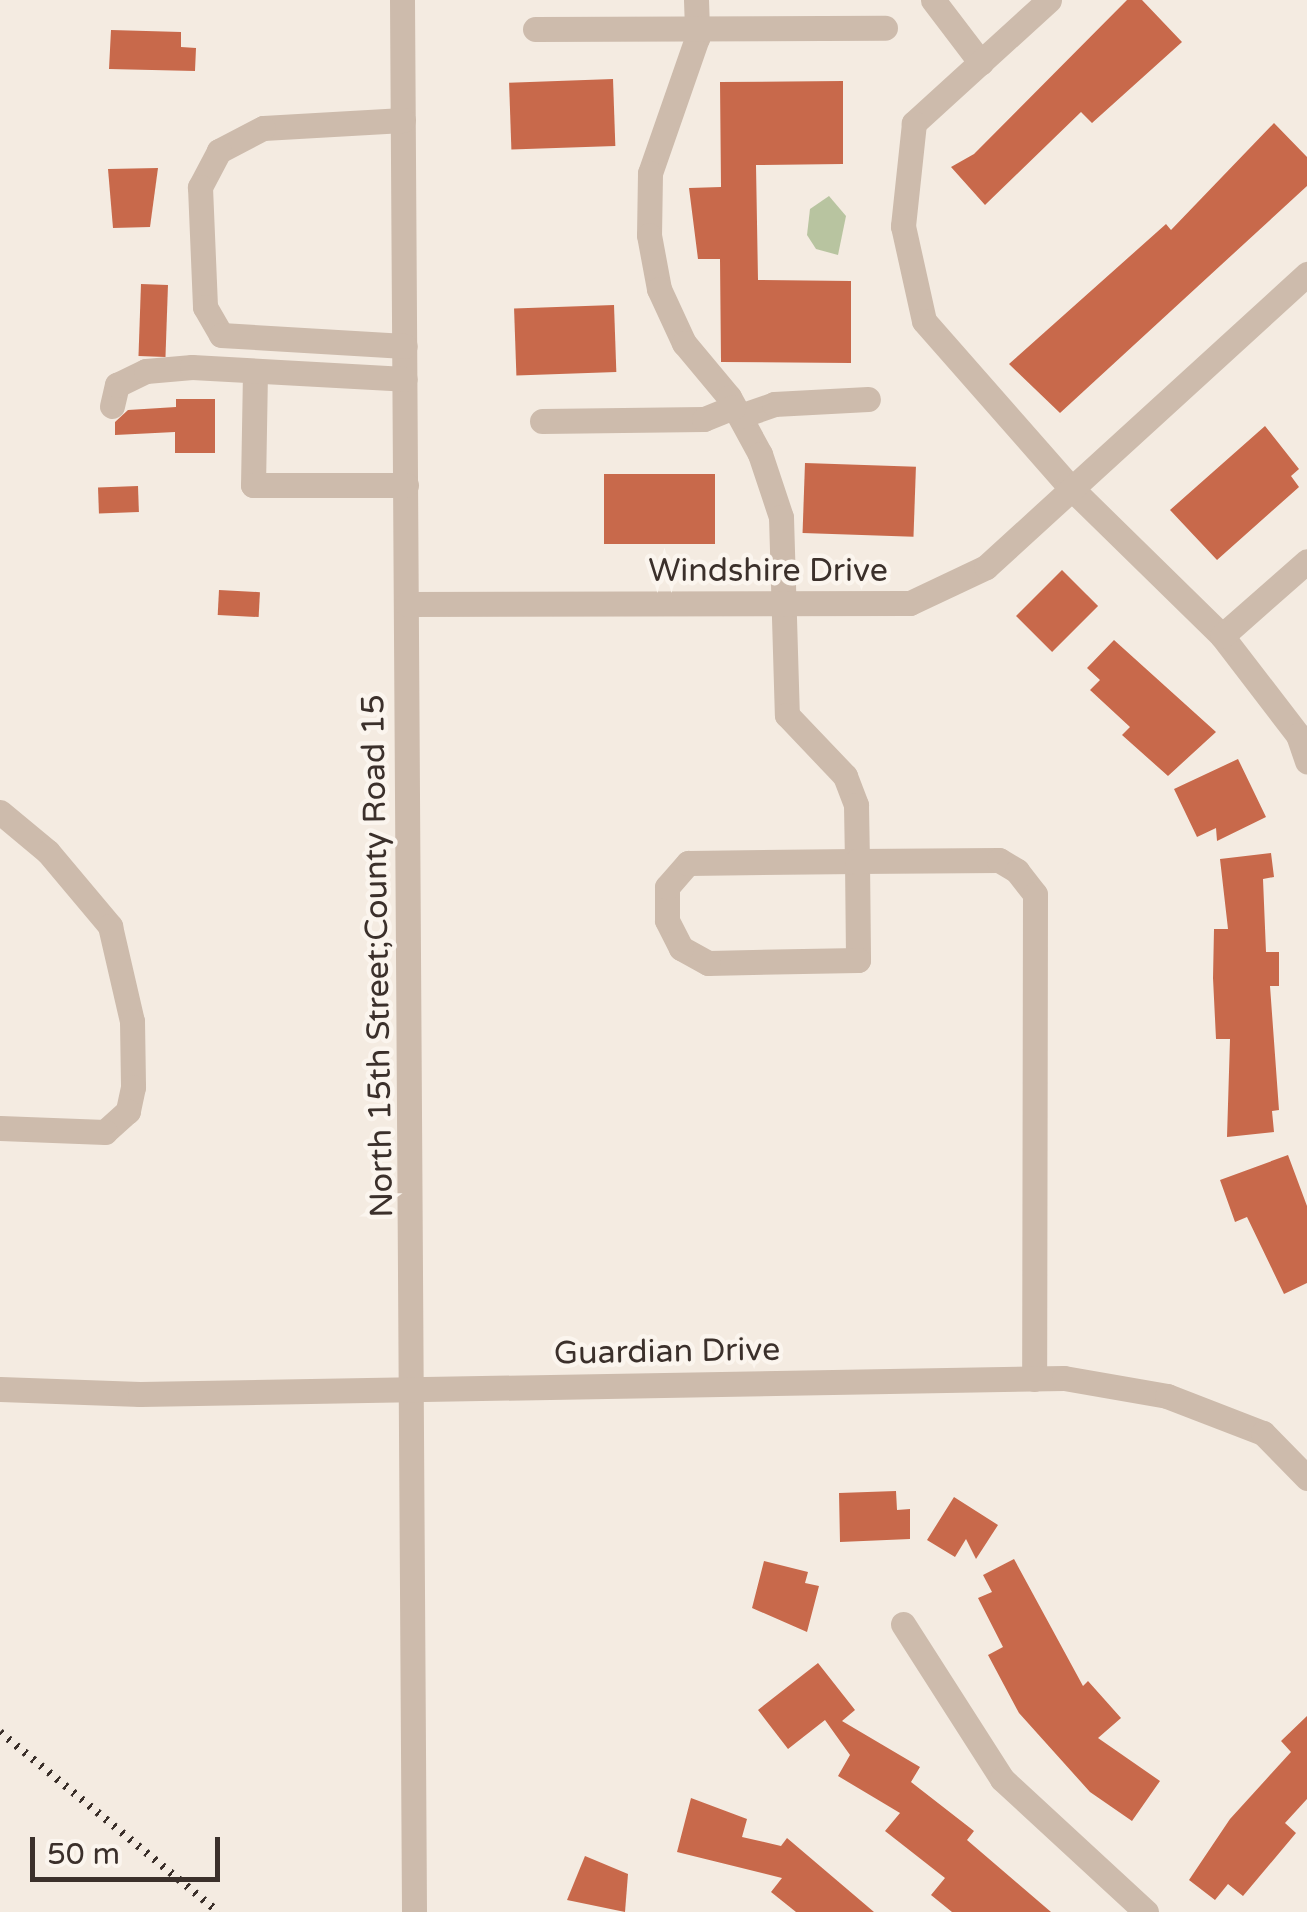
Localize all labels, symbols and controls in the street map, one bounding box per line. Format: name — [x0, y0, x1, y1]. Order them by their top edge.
street label: Windshire Drive — [648, 552, 888, 590]
street label: North 15th Street;County Road 15 — [354, 694, 402, 1218]
street label: Guardian Drive — [554, 1331, 780, 1373]
scale bar — [35, 1817, 225, 1879]
text: 50 m — [47, 1836, 120, 1873]

